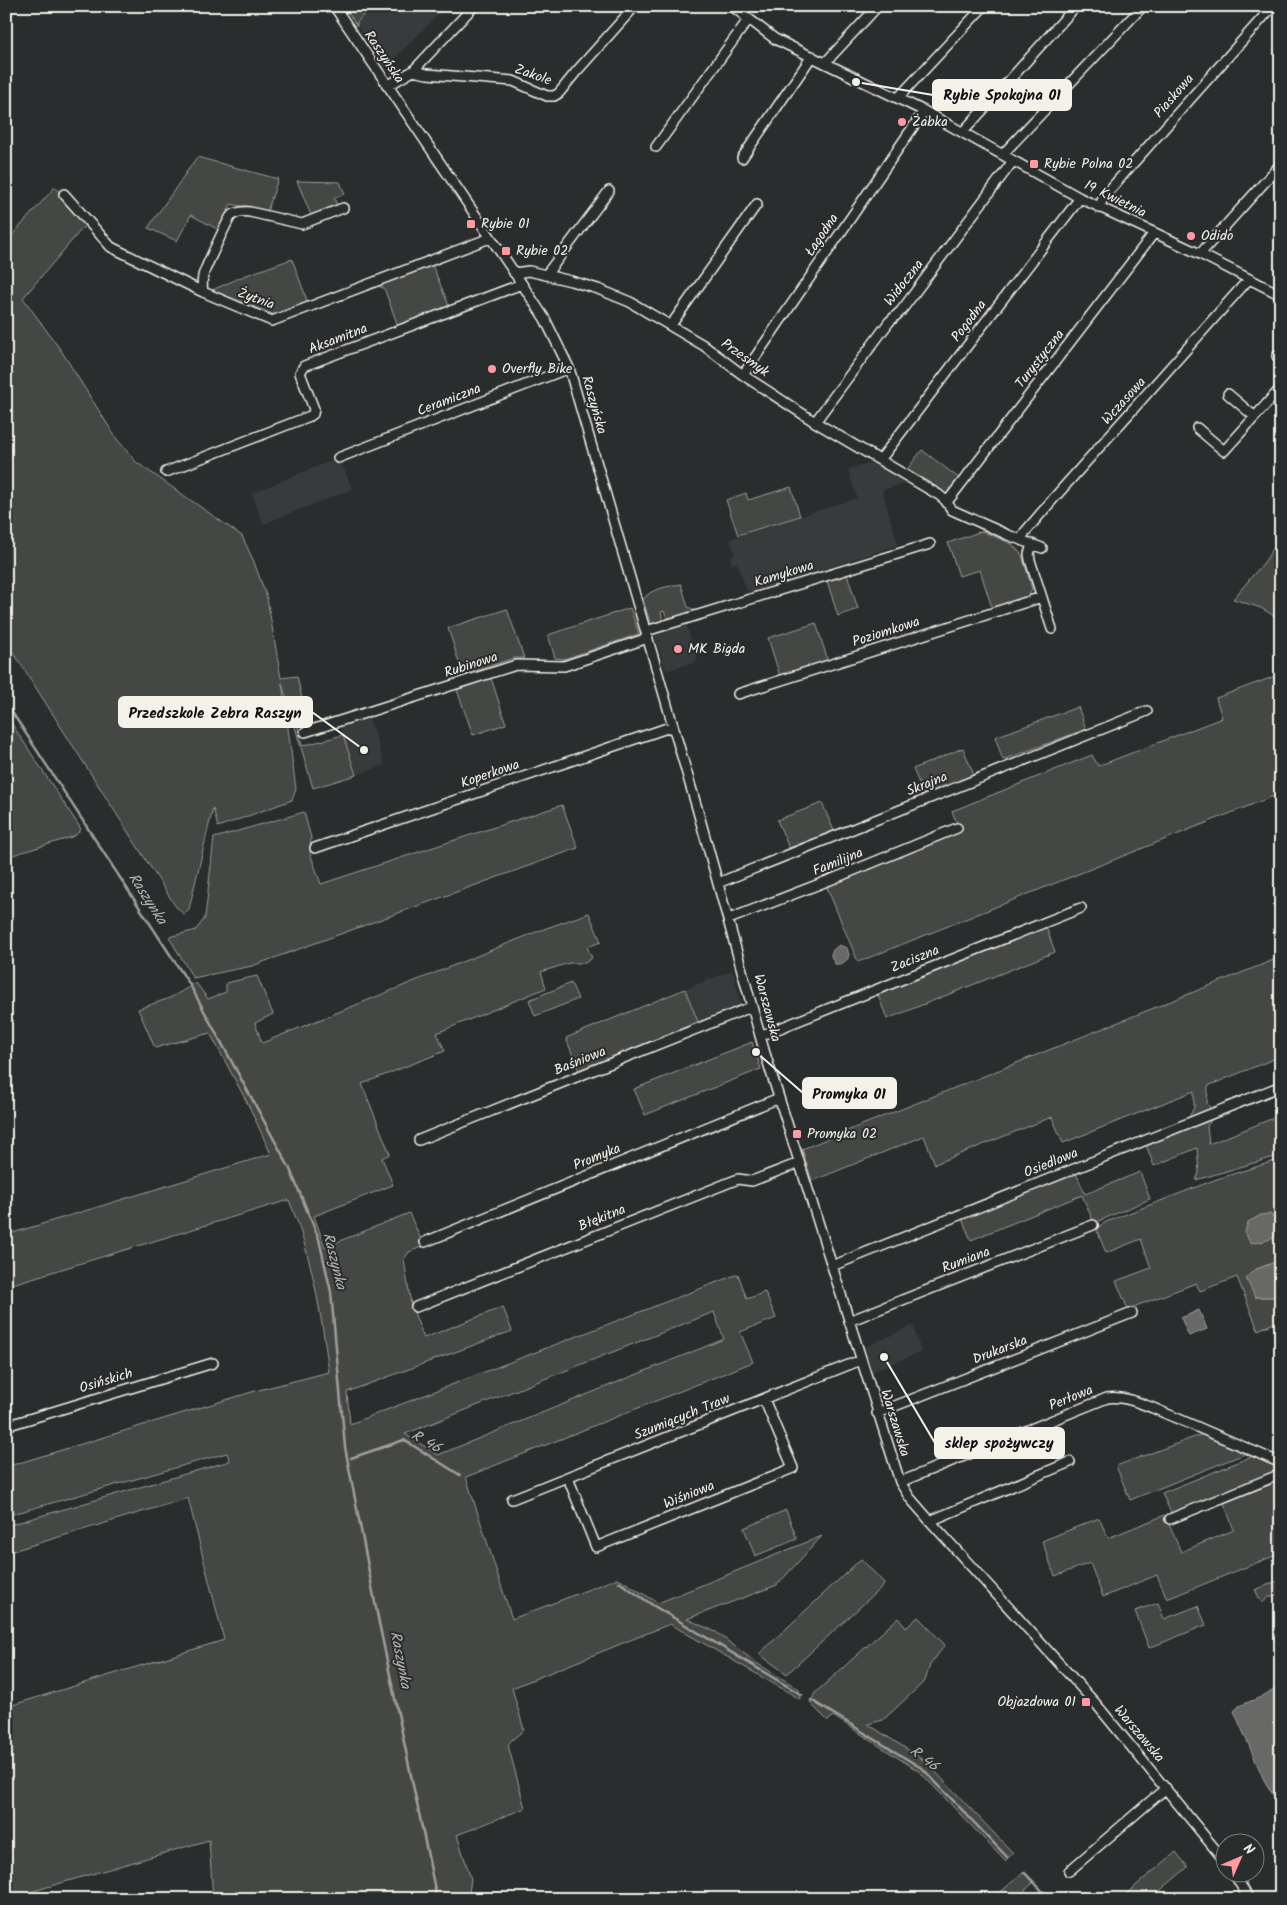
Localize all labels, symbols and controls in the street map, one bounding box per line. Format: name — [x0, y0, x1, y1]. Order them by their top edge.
street label: Raszyńska — [358, 26, 410, 88]
street label: Zakole — [512, 58, 555, 92]
street label: Piaskowa — [1149, 69, 1199, 123]
callout: Rybie Spokojna 01 — [933, 80, 1071, 110]
text: Rybie Spokojna 01 — [943, 84, 1061, 108]
place label: Żabka — [912, 111, 948, 133]
marker: Żabka — [896, 116, 908, 128]
place label: Rybie Polna 02 — [1044, 153, 1134, 175]
marker: Rybie Polna 02 — [1028, 158, 1040, 170]
street label: 19 Kwietnia — [1080, 174, 1150, 224]
street label: Łagodna — [800, 209, 844, 261]
place label: Rybie 01 — [481, 213, 530, 235]
marker: Rybie 01 — [465, 218, 477, 230]
place label: Odido — [1201, 225, 1233, 247]
marker: Odido — [1185, 230, 1197, 242]
place label: Rybie 02 — [516, 240, 568, 262]
marker: Rybie 02 — [500, 245, 512, 257]
street label: Widoczna — [879, 255, 929, 311]
street label: Żytnia — [234, 282, 278, 316]
street label: Pogodna — [946, 295, 992, 347]
street label: Aksamitna — [305, 318, 371, 360]
street label: Turystyczna — [1010, 325, 1070, 393]
street label: Przesmyk — [716, 333, 774, 383]
place label: Overfly Bike — [502, 358, 573, 380]
marker: Overfly Bike — [486, 363, 498, 375]
street label: Wczasowa — [1096, 372, 1152, 430]
street label: Raszyńska — [575, 373, 613, 437]
street label: Ceramiczna — [414, 378, 484, 422]
street label: Kamykowa — [751, 554, 817, 594]
street label: Poziomkowa — [849, 611, 923, 653]
place label: MK Bigda — [688, 638, 745, 660]
marker: MK Bigda — [672, 643, 684, 655]
street label: Rubinowa — [441, 646, 501, 684]
callout: Przedszkole Zebra Raszyn — [119, 697, 312, 727]
text: Przedszkole Zebra Raszyn — [128, 702, 302, 726]
street label: Koperkowa — [458, 754, 522, 794]
street label: Skrajna — [903, 766, 951, 802]
street label: Familijna — [809, 842, 867, 882]
water label: Raszynka — [121, 868, 173, 931]
street label: Zaciszna — [887, 939, 943, 979]
street label: Warszawska — [747, 972, 787, 1044]
street label: Baśniowa — [551, 1041, 609, 1081]
callout: Promyka 01 — [803, 1078, 896, 1108]
text: Promyka 01 — [812, 1083, 886, 1107]
place label: Promyka 02 — [807, 1123, 877, 1145]
marker: Promyka 02 — [791, 1128, 803, 1140]
street label: Promyka — [570, 1138, 624, 1176]
street label: Osiedlowa — [1020, 1142, 1082, 1184]
street label: Błękitna — [575, 1199, 629, 1237]
water label: Raszynka — [315, 1230, 353, 1293]
street label: Rumiana — [939, 1241, 993, 1279]
street label: Drukarska — [969, 1329, 1031, 1371]
street label: Osińskich — [77, 1362, 135, 1400]
street label: Perłowa — [1046, 1379, 1096, 1417]
street label: Warszawska — [874, 1387, 916, 1459]
street label: Szumiących Traw — [631, 1388, 734, 1446]
water label: R 46 — [406, 1424, 447, 1461]
callout: sklep spożywczy — [935, 1428, 1064, 1458]
text: sklep spożywczy — [944, 1432, 1054, 1456]
street label: Wiśniowa — [660, 1475, 718, 1515]
water label: Raszynka — [383, 1629, 417, 1692]
place label: Objazdowa 01 — [997, 1691, 1076, 1713]
marker: Objazdowa 01 — [1080, 1696, 1092, 1708]
street label: Warszawska — [1108, 1700, 1170, 1768]
water label: R 46 — [904, 1740, 945, 1779]
north arrow — [1214, 1832, 1264, 1882]
text: N — [1238, 1839, 1260, 1861]

